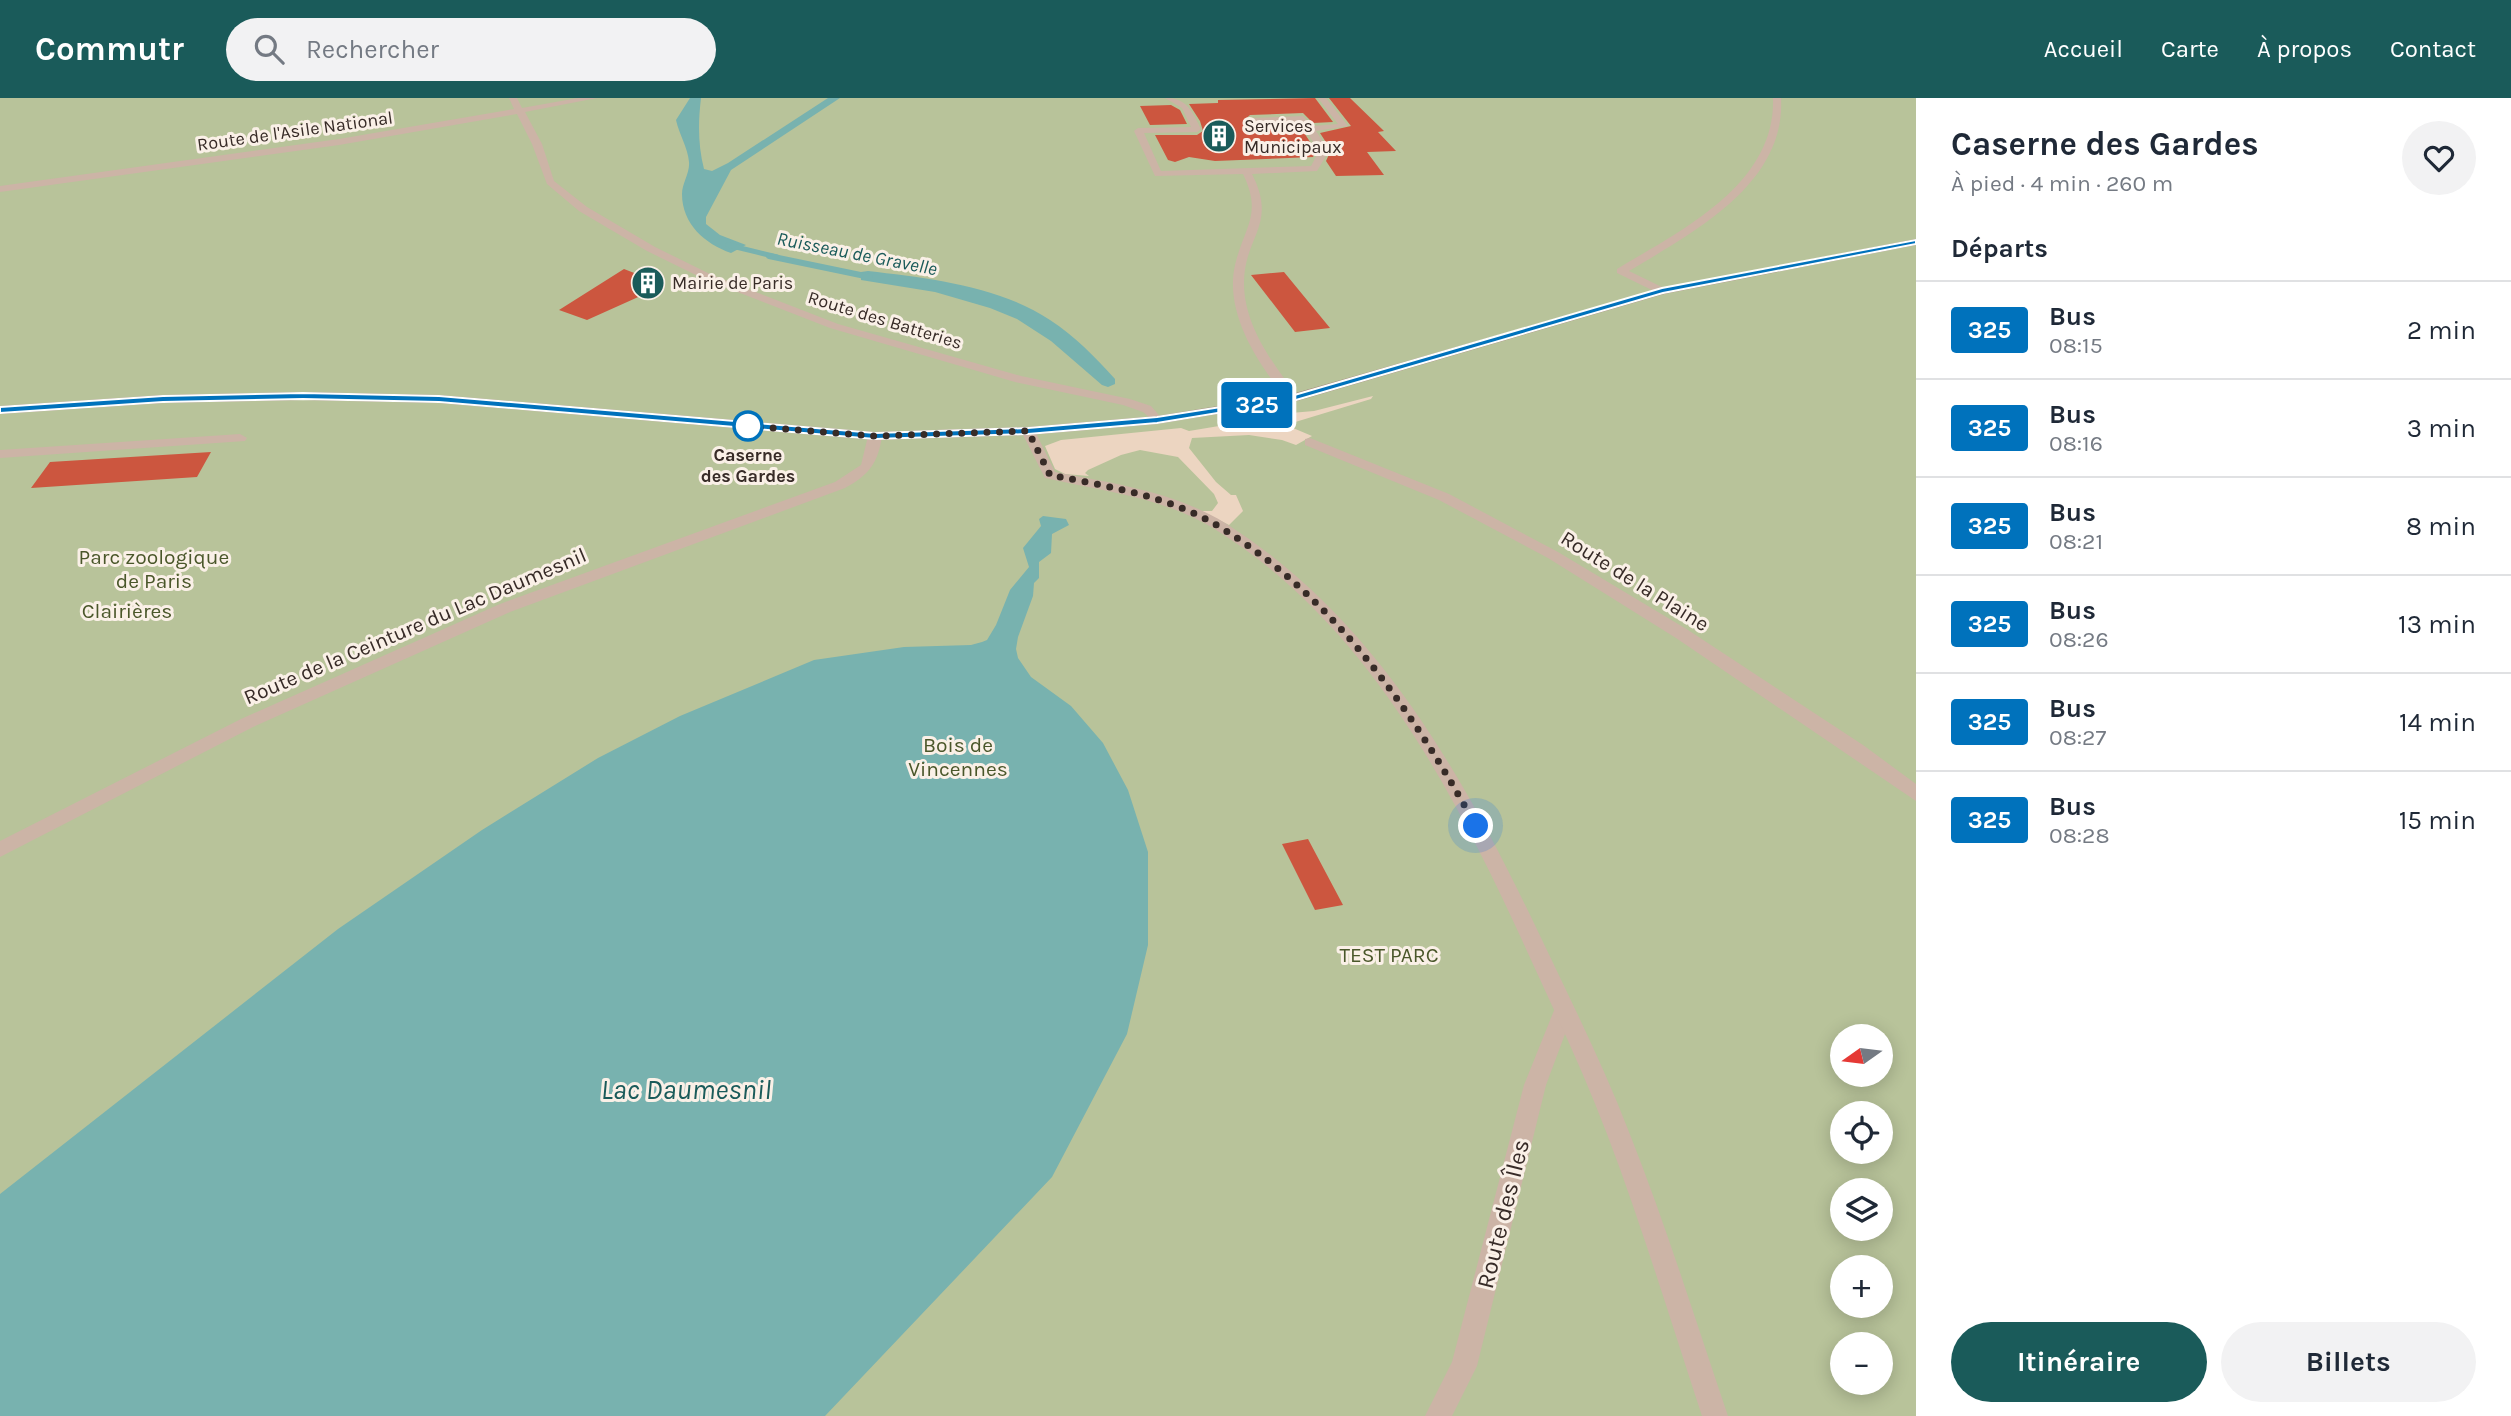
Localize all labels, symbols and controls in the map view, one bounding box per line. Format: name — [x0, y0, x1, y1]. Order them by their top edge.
search box — [226, 18, 716, 81]
text: Commutr — [35, 30, 184, 68]
icon: search — [250, 30, 288, 68]
text: Rechercher — [306, 34, 439, 65]
text: Accueil — [2044, 35, 2123, 63]
text: Carte — [2161, 35, 2219, 63]
text: À propos — [2257, 35, 2352, 63]
text: Contact — [2390, 35, 2476, 63]
street label: Route de l'Asile National — [196, 106, 394, 156]
place label: Services Municipaux — [1244, 115, 1342, 158]
building icon: Services Municipaux — [1200, 117, 1238, 155]
button: heart — [2402, 121, 2476, 195]
text: Caserne des Gardes — [1951, 125, 2259, 163]
text: À pied · 4 min · 260 m — [1951, 170, 2173, 197]
water label: Ruisseau de Gravelle — [775, 228, 939, 280]
text: Départs — [1951, 233, 2048, 264]
building icon: Mairie de Paris — [629, 264, 667, 302]
place label: Mairie de Paris — [672, 272, 793, 294]
street label: Route des Batteries — [805, 286, 965, 354]
text: Bus — [2049, 301, 2096, 332]
text: 2 min — [2407, 315, 2476, 346]
text: 325 — [1968, 316, 2011, 344]
text: 08:15 — [2049, 332, 2103, 359]
line badge: 325 — [1217, 382, 1297, 428]
text: 325 — [1235, 391, 1279, 419]
text: Bus — [2049, 399, 2096, 430]
marker: Caserne des Gardes — [733, 411, 763, 441]
text: 3 min — [2407, 413, 2476, 444]
text: 325 — [1968, 414, 2011, 442]
text: 08:16 — [2049, 430, 2103, 457]
place label: Caserne des Gardes — [701, 444, 795, 487]
text: Bus — [2049, 497, 2096, 528]
text: 8 min — [2406, 511, 2476, 542]
text: 325 — [1968, 512, 2011, 540]
street label: Route de la Plaine — [1556, 526, 1714, 636]
text: 08:21 — [2049, 528, 2103, 555]
street label: Route de la Ceinture du Lac Daumesnil — [240, 543, 590, 709]
park label: Parc zoologique de Paris — [79, 545, 229, 593]
text: Bus — [2049, 595, 2096, 626]
park label: Clairières — [82, 599, 172, 623]
text: 13 min — [2398, 609, 2476, 640]
text: 325 — [1968, 610, 2011, 638]
text: 08:26 — [2049, 626, 2109, 653]
text: Bus — [2049, 693, 2096, 724]
text: 14 min — [2399, 707, 2476, 738]
text: 325 — [1968, 708, 2011, 736]
text: 08:27 — [2049, 724, 2106, 751]
park label: Bois de Vincennes — [908, 733, 1008, 781]
text: Bus — [2049, 791, 2096, 822]
text: 15 min — [2399, 805, 2476, 836]
text: 325 — [1968, 806, 2011, 834]
your location — [1458, 808, 1493, 843]
text: 08:28 — [2049, 822, 2110, 849]
park label: TEST PARC — [1339, 943, 1439, 967]
north arrow — [1830, 1024, 1894, 1087]
map controls — [1830, 1024, 1893, 1395]
water label: Lac Daumesnil — [601, 1073, 771, 1106]
button: locate — [1830, 1101, 1893, 1164]
street label: Route des Îles — [1471, 1137, 1535, 1291]
button: layers — [1830, 1178, 1893, 1241]
button: + — [1830, 1255, 1893, 1318]
button: Itinéraire — [1951, 1322, 2207, 1402]
button: Billets — [2221, 1322, 2476, 1402]
button: − — [1830, 1332, 1893, 1395]

